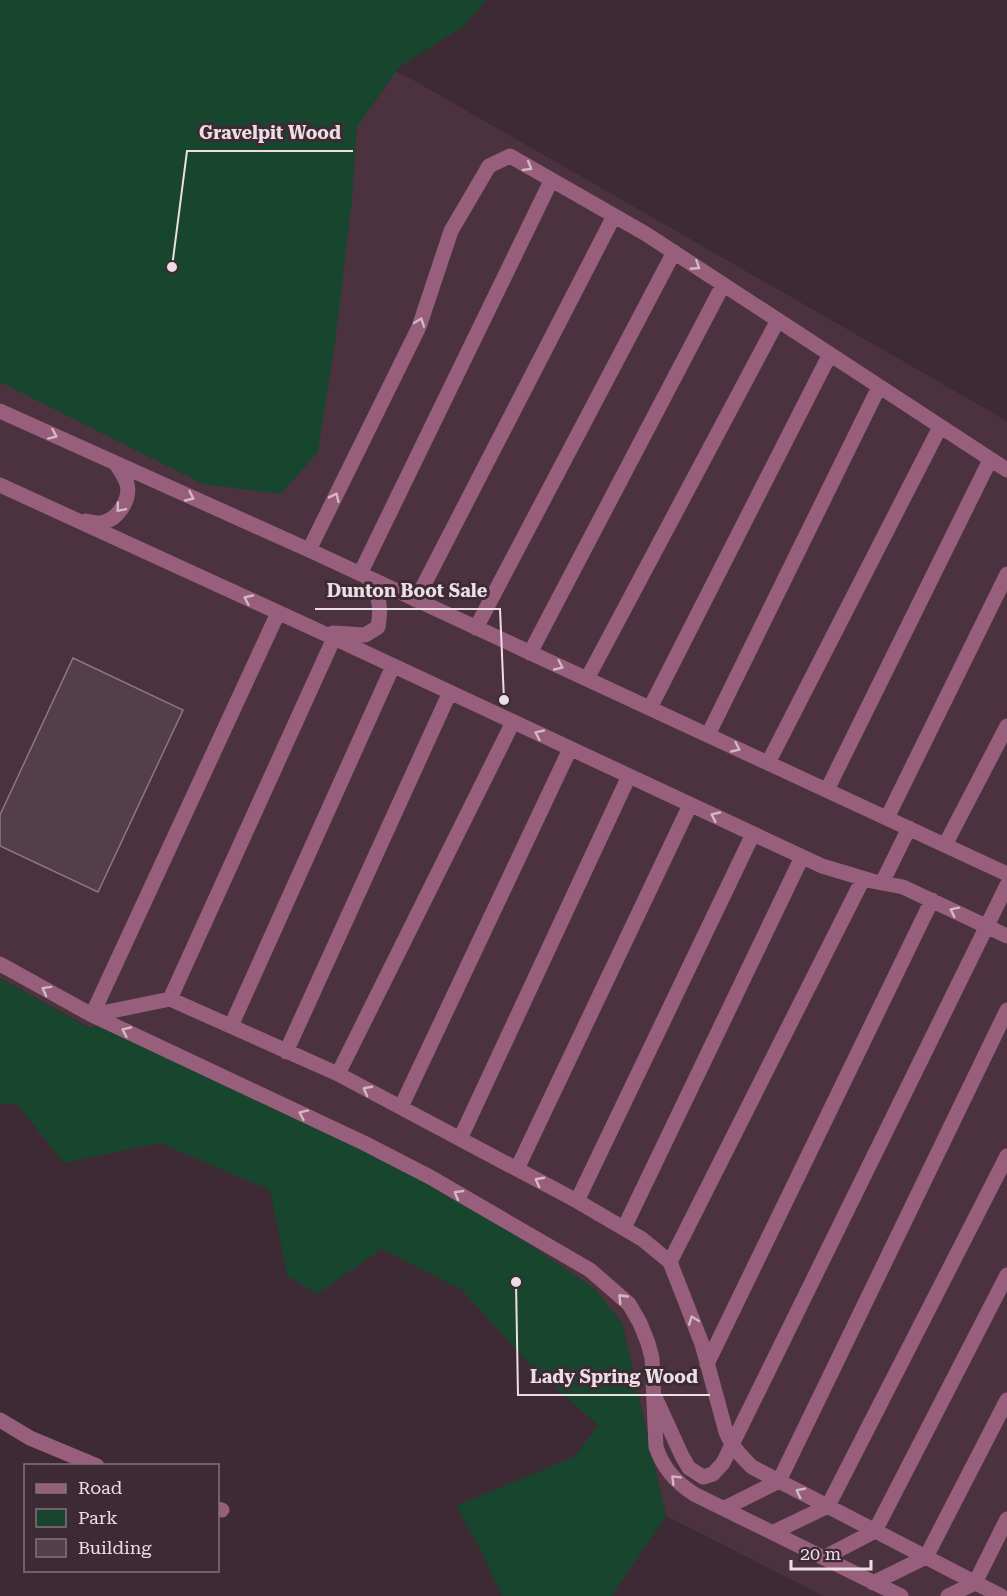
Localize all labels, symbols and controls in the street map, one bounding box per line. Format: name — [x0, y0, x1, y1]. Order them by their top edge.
callout: Gravelpit Wood — [187, 115, 353, 151]
text: Gravelpit Wood — [199, 122, 341, 143]
one-way arrow — [522, 159, 532, 171]
one-way arrow — [689, 259, 700, 270]
one-way arrow — [413, 317, 426, 328]
one-way arrow — [47, 428, 58, 440]
one-way arrow — [184, 490, 195, 502]
one-way arrow — [327, 493, 339, 504]
one-way arrow — [116, 501, 127, 512]
callout: Dunton Boot Sale — [315, 573, 500, 609]
text: Dunton Boot Sale — [327, 580, 488, 601]
one-way arrow — [243, 594, 254, 606]
one-way arrow — [552, 659, 563, 671]
one-way arrow — [534, 729, 545, 741]
one-way arrow — [729, 741, 740, 753]
one-way arrow — [711, 812, 722, 824]
one-way arrow — [950, 907, 961, 919]
one-way arrow — [42, 986, 52, 997]
one-way arrow — [122, 1026, 133, 1038]
one-way arrow — [363, 1085, 374, 1097]
one-way arrow — [298, 1109, 309, 1121]
one-way arrow — [535, 1177, 546, 1188]
one-way arrow — [454, 1190, 465, 1201]
one-way arrow — [619, 1295, 630, 1306]
one-way arrow — [687, 1315, 700, 1325]
callout: Lady Spring Wood — [518, 1359, 710, 1395]
text: Lady Spring Wood — [530, 1366, 698, 1387]
legend — [24, 1464, 219, 1572]
one-way arrow — [672, 1475, 682, 1486]
text: Road — [78, 1477, 123, 1498]
one-way arrow — [796, 1488, 807, 1499]
text: Park — [78, 1507, 118, 1528]
scale bar — [791, 1533, 870, 1571]
text: Building — [78, 1537, 152, 1558]
text: 20 m — [800, 1543, 841, 1564]

